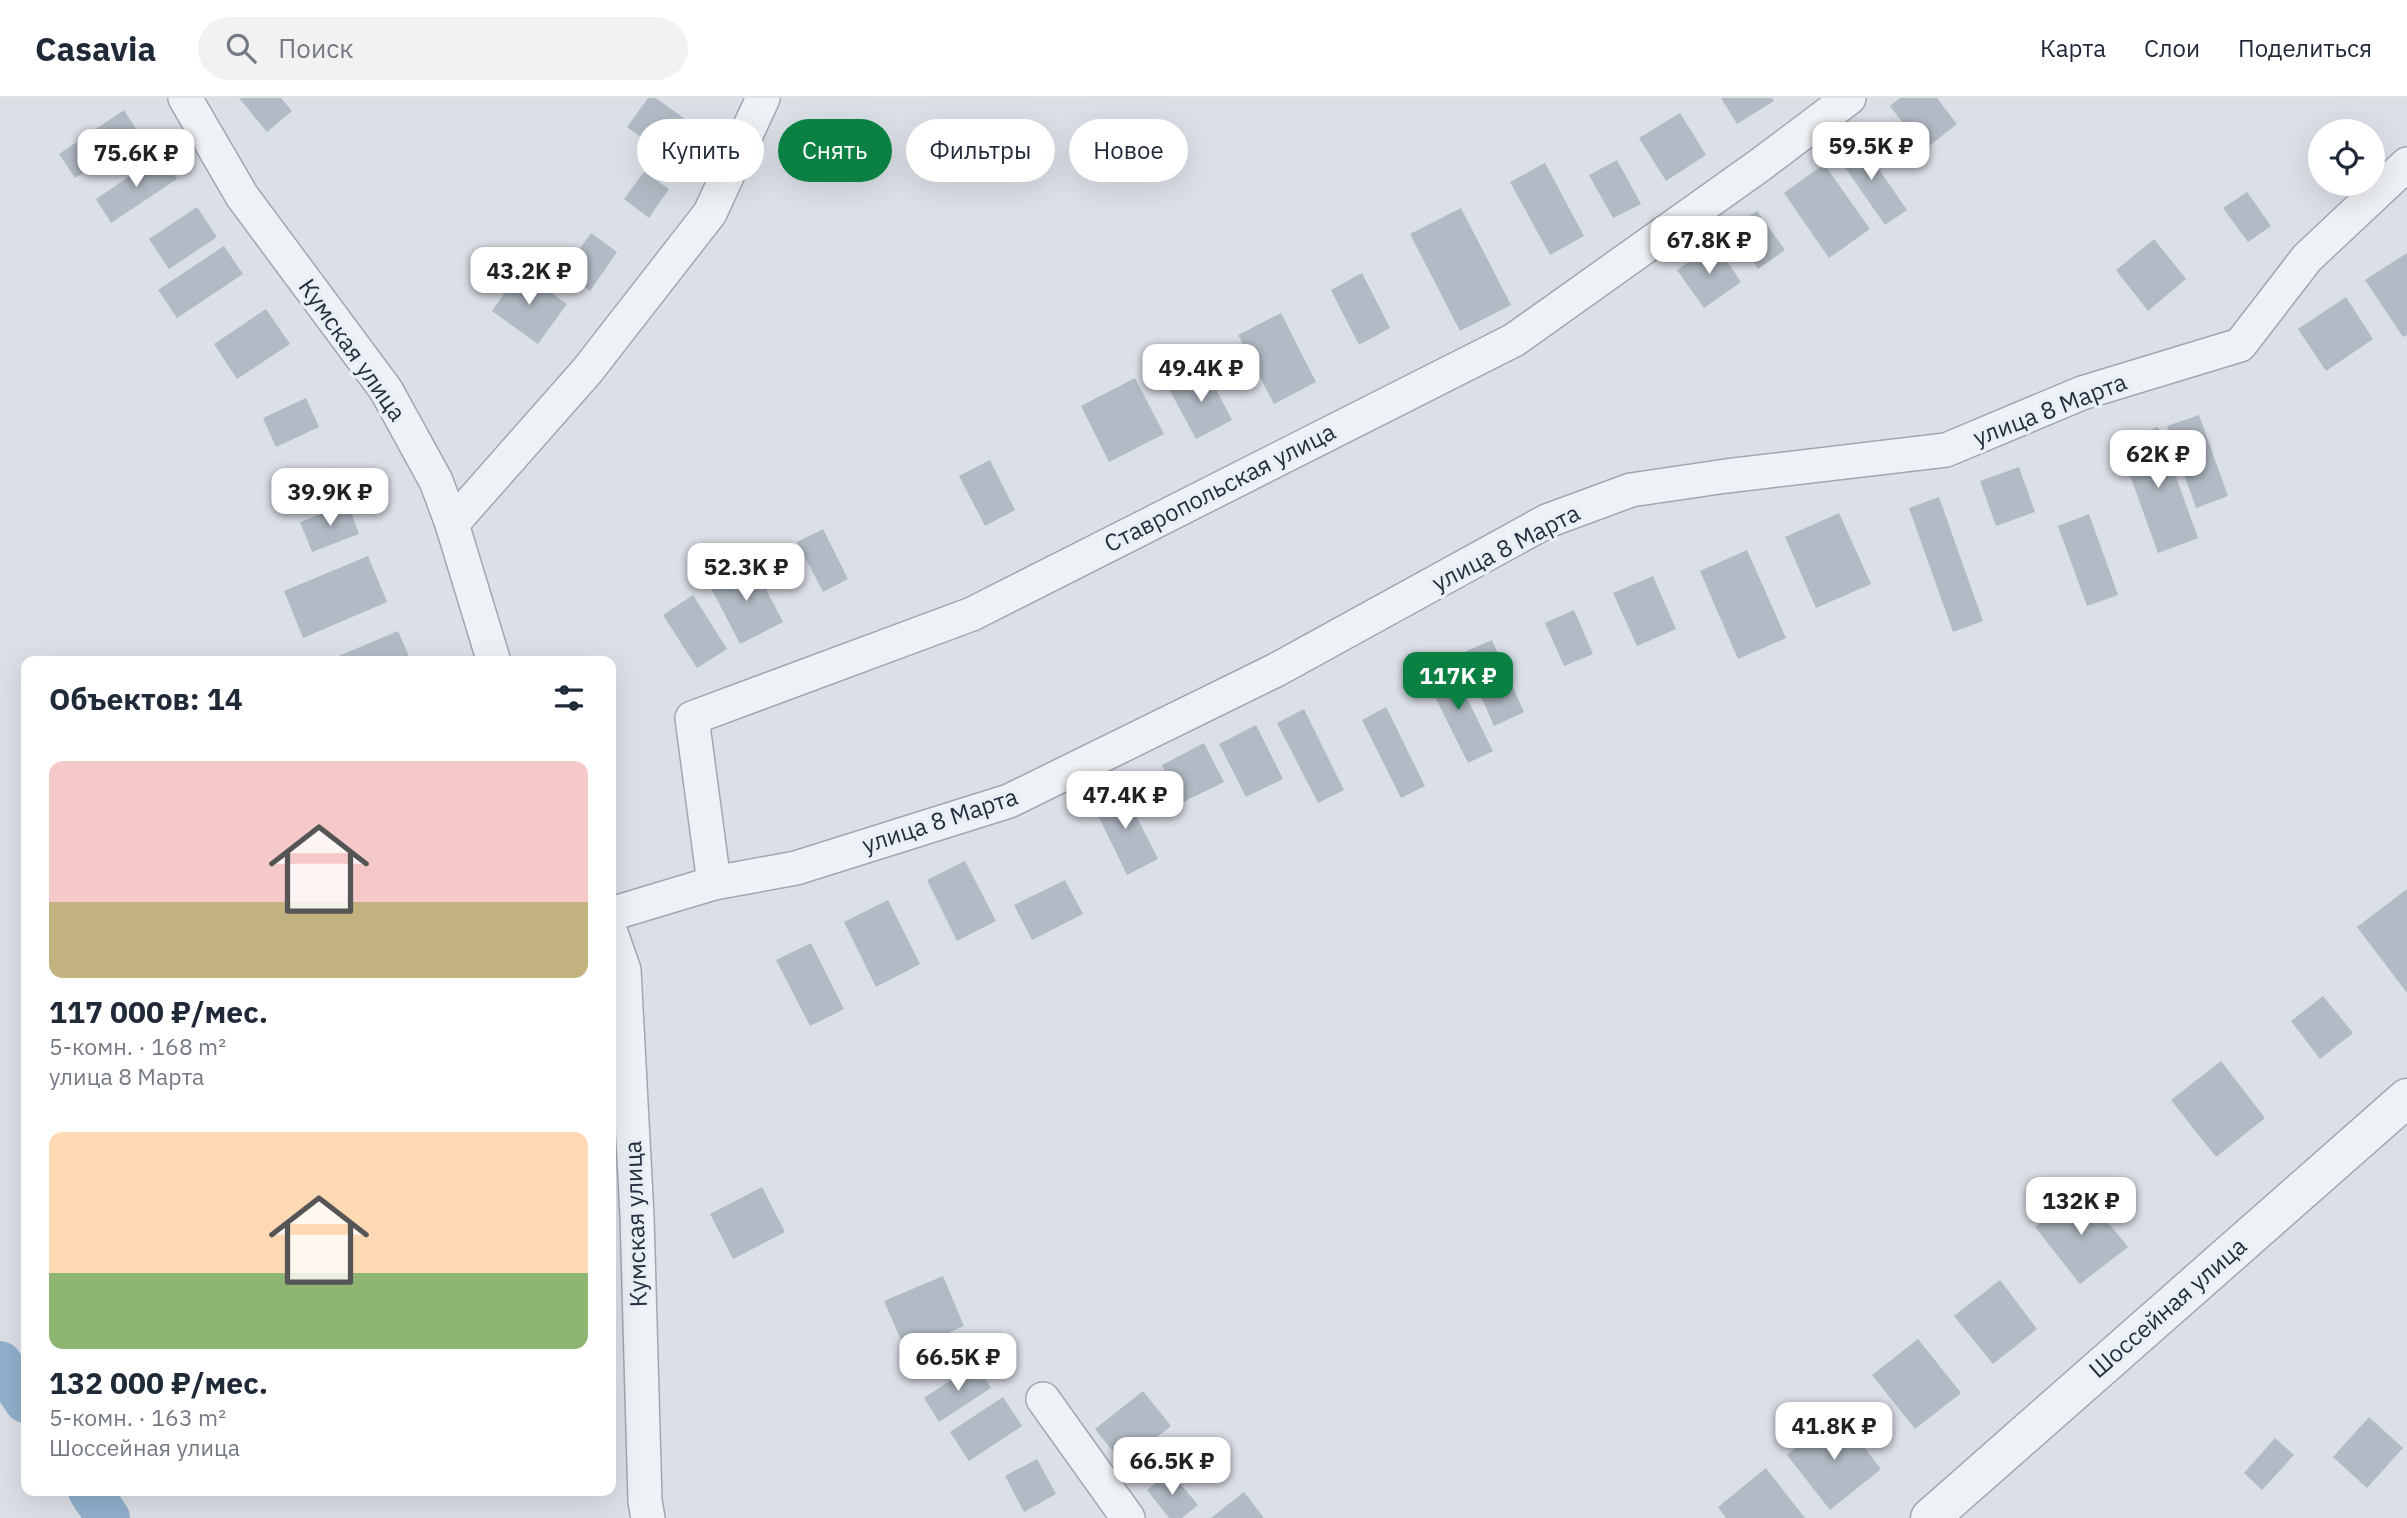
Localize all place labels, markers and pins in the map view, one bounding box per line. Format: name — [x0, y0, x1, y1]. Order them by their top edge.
pin: 59.5K ₽ — [1806, 122, 1936, 182]
pin: 75.6K ₽ — [71, 130, 201, 189]
pin: 67.8K ₽ — [1644, 216, 1774, 276]
pin: 43.2K ₽ — [464, 248, 594, 307]
pin: 49.4K ₽ — [1136, 344, 1266, 404]
pin: 62K ₽ — [2109, 430, 2207, 490]
pin: 39.9K ₽ — [265, 468, 395, 528]
pin: 52.3K ₽ — [681, 544, 811, 603]
pin: 117K ₽ — [1401, 652, 1515, 712]
pin: 47.4K ₽ — [1060, 772, 1190, 831]
pin: 132K ₽ — [2024, 1178, 2138, 1237]
pin: 66.5K ₽ — [893, 1334, 1023, 1393]
pin: 41.8K ₽ — [1769, 1402, 1899, 1462]
pin: 66.5K ₽ — [1107, 1438, 1237, 1497]

